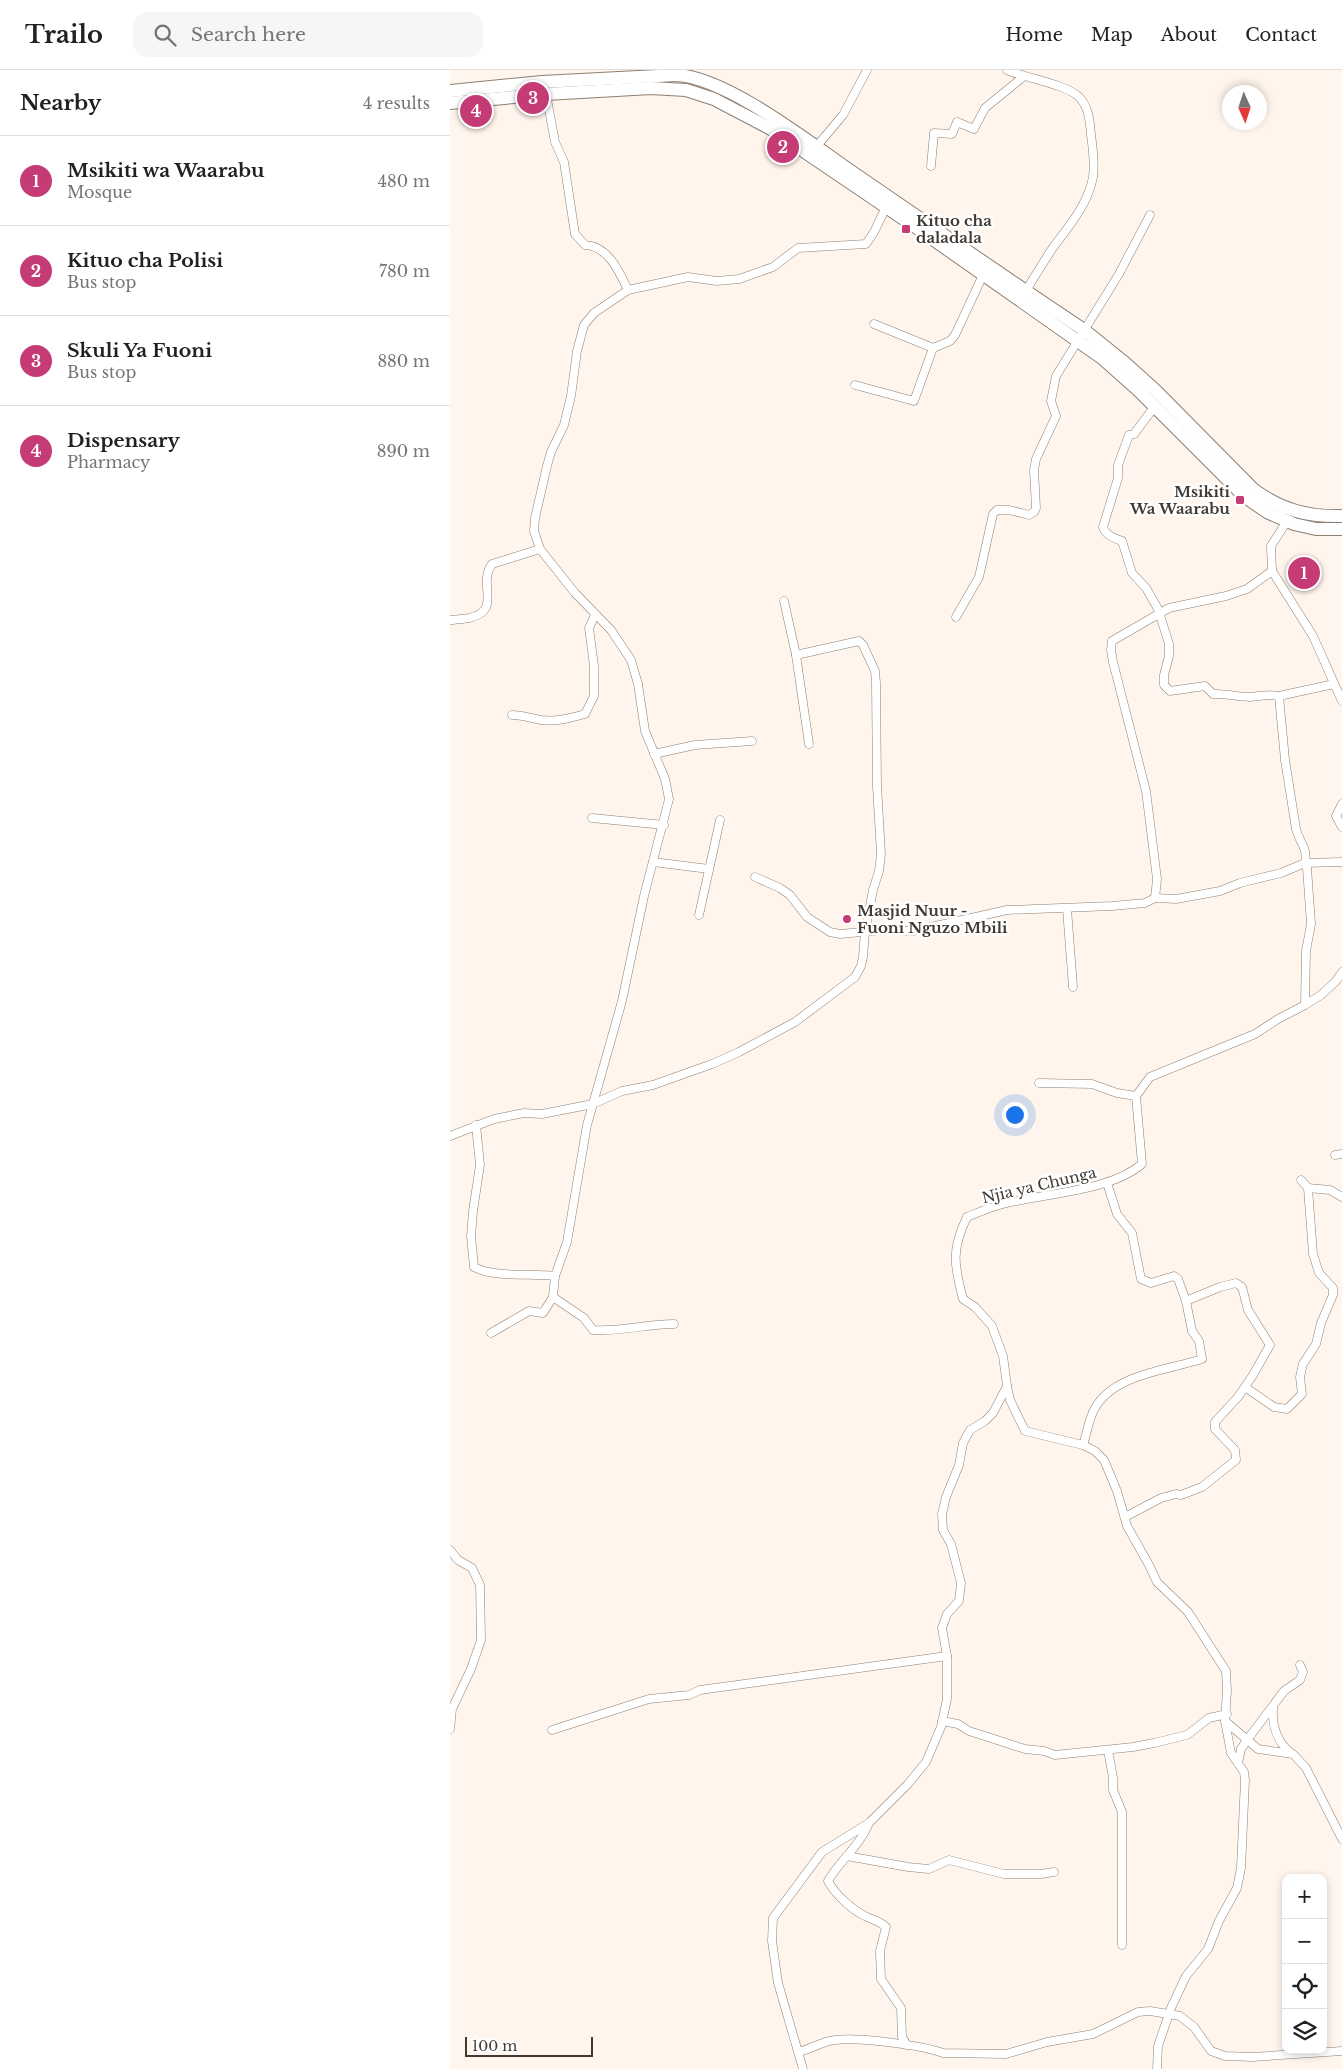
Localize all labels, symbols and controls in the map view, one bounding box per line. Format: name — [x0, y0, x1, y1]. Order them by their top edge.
search box — [133, 12, 483, 57]
text: Trailo — [25, 20, 103, 49]
icon: search — [151, 21, 179, 49]
text: Search here — [191, 23, 306, 46]
text: Home — [1005, 24, 1063, 46]
text: Map — [1091, 24, 1133, 46]
text: About — [1161, 24, 1217, 46]
text: Contact — [1245, 24, 1317, 46]
pin: 3 — [517, 79, 549, 117]
north arrow — [1222, 85, 1267, 130]
text: Nearby — [20, 90, 101, 116]
pin: 4 — [460, 92, 492, 130]
text: 4 results — [363, 93, 430, 113]
pin: 2 — [767, 128, 799, 166]
text: Msikiti wa Waarabu — [67, 159, 265, 182]
text: 1 — [33, 171, 39, 191]
text: 480 m — [378, 171, 430, 191]
text: Mosque — [67, 182, 132, 202]
place label: Kituo cha daladala — [916, 211, 992, 247]
marker: Kituo cha daladala — [900, 223, 912, 235]
text: Kituo cha Polisi — [67, 249, 223, 272]
text: 2 — [31, 261, 41, 281]
text: 780 m — [379, 261, 430, 281]
text: Bus stop — [67, 272, 136, 292]
text: Skuli Ya Fuoni — [67, 339, 212, 362]
text: 3 — [31, 351, 41, 371]
text: 880 m — [377, 351, 430, 371]
text: Bus stop — [67, 362, 136, 382]
text: Dispensary — [67, 429, 180, 452]
text: 4 — [31, 441, 41, 461]
text: 890 m — [377, 441, 430, 461]
text: Pharmacy — [67, 452, 150, 472]
place label: Msikiti Wa Waarabu — [1129, 482, 1231, 518]
marker: Msikiti Wa Waarabu — [1234, 494, 1246, 506]
pin: 1 — [1288, 554, 1320, 592]
place label: Masjid Nuur - Fuoni Nguzo Mbili — [857, 901, 1008, 937]
marker: Masjid Nuur - Fuoni Nguzo Mbili — [841, 913, 853, 925]
your location — [1002, 1102, 1028, 1128]
street label: Njia ya Chunga — [980, 1162, 1099, 1207]
map controls — [1282, 1874, 1327, 2054]
button: + — [1282, 1874, 1327, 1919]
button: − — [1282, 1919, 1327, 1964]
button: locate — [1282, 1964, 1327, 2009]
button: layers — [1282, 2009, 1327, 2054]
scale bar — [465, 2034, 592, 2057]
text: 100 m — [472, 2037, 517, 2055]

